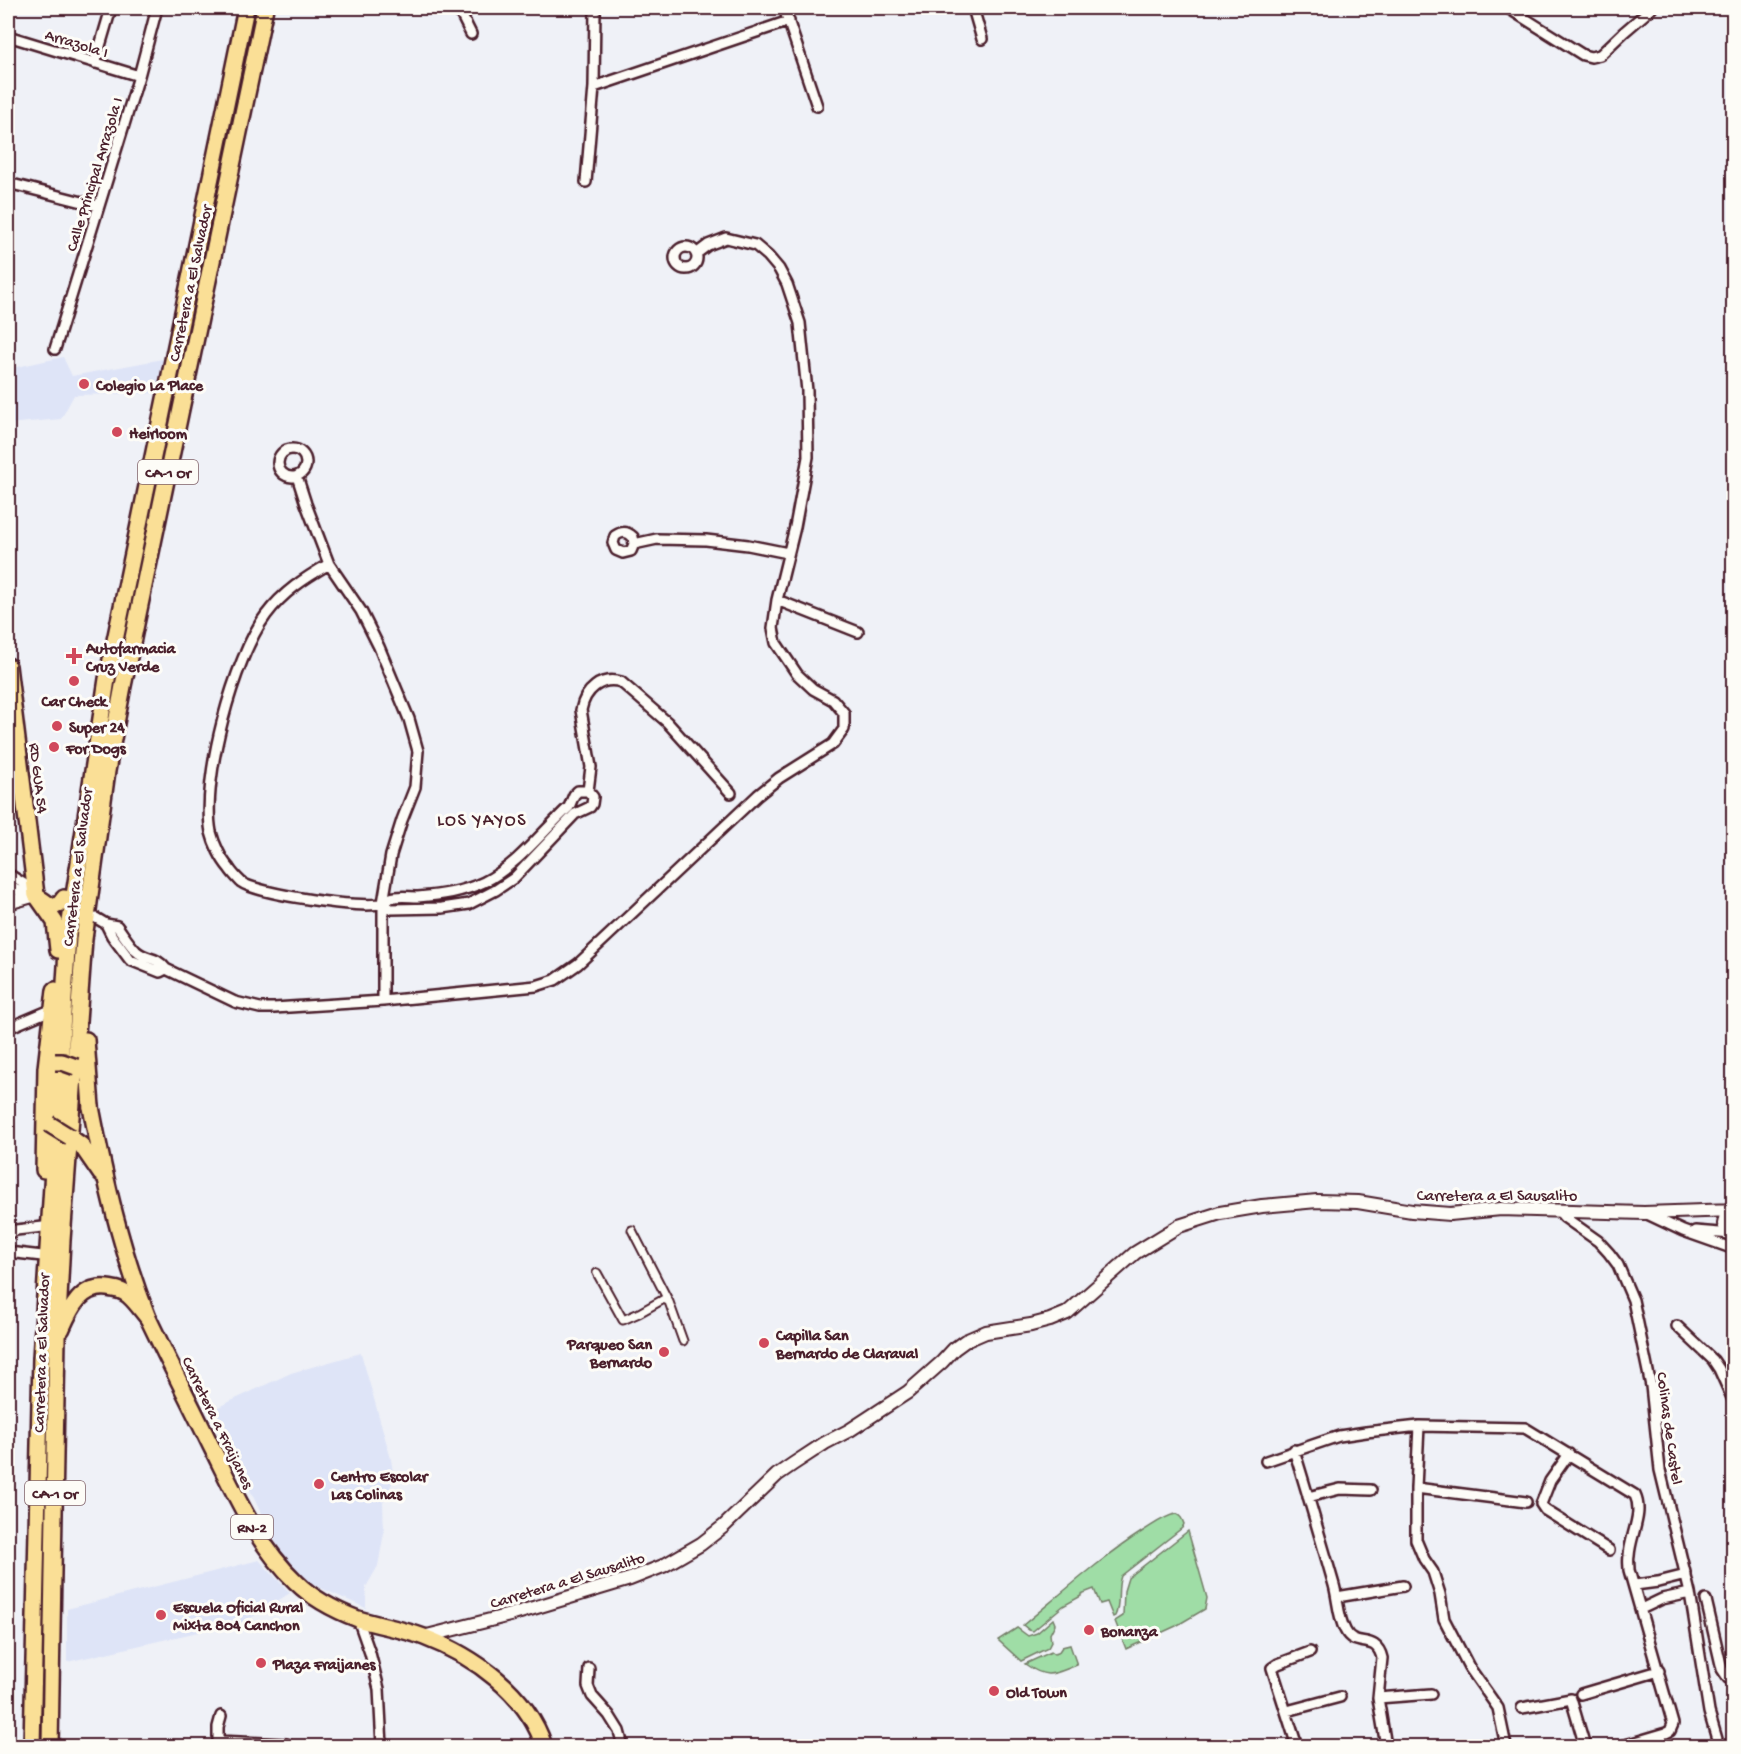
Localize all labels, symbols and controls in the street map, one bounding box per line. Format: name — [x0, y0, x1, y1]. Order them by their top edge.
street label: Arrazola I — [42, 27, 110, 64]
street label: Calle Principal Arrazola I — [64, 96, 129, 254]
street label: Carretera a El Salvador — [167, 203, 219, 364]
marker: Colegio La Place — [77, 377, 91, 391]
place label: Colegio La Place — [95, 378, 204, 397]
marker: Heirloom — [110, 425, 124, 439]
place label: Heirloom — [129, 426, 188, 445]
road number: CA-1 Or — [138, 460, 198, 484]
place label: Autofarmacia Cruz Verde — [85, 640, 176, 678]
marker: Autofarmacia Cruz Verde — [67, 649, 81, 663]
marker: Car Check — [67, 674, 81, 688]
place label: Car Check — [40, 694, 108, 713]
marker: Super 24 — [50, 719, 64, 733]
place label: Super 24 — [69, 720, 125, 739]
marker: For Dogs — [47, 740, 61, 754]
place label: For Dogs — [65, 741, 127, 760]
street label: RD GUA 54 — [23, 742, 50, 815]
street label: Carretera a El Salvador — [60, 786, 99, 948]
district label: LOS YAYOS — [437, 811, 527, 832]
street label: Carretera a El Sausalito — [1417, 1188, 1577, 1207]
street label: Carretera a El Salvador — [31, 1272, 56, 1433]
place label: Capilla San Bernardo de Claraval — [775, 1328, 919, 1365]
marker: Capilla San Bernardo de Claraval — [757, 1336, 771, 1350]
place label: Parqueo San Bernardo — [566, 1337, 653, 1374]
marker: Parqueo San Bernardo — [657, 1345, 671, 1359]
street label: Carretera a Fraijanes — [176, 1354, 257, 1494]
street label: Colinas de Castel — [1650, 1371, 1685, 1486]
place label: Centro Escolar Las Colinas — [330, 1469, 430, 1506]
marker: Centro Escolar Las Colinas — [312, 1477, 326, 1491]
road number: CA-1 Or — [25, 1481, 85, 1505]
road number: RN-2 — [231, 1515, 273, 1539]
street label: Carretera a El Sausalito — [488, 1550, 648, 1615]
place label: Escuela Oficial Rural Mixta 804 Canchon — [173, 1599, 304, 1637]
marker: Escuela Oficial Rural Mixta 804 Canchon — [154, 1608, 168, 1622]
marker: Bonanza — [1082, 1623, 1096, 1637]
place label: Bonanza — [1100, 1624, 1159, 1643]
marker: Plaza Fraijanes — [254, 1656, 268, 1670]
place label: Plaza Fraijanes — [272, 1657, 377, 1676]
marker: Old Town — [987, 1684, 1001, 1698]
place label: Old Town — [1006, 1685, 1067, 1704]

